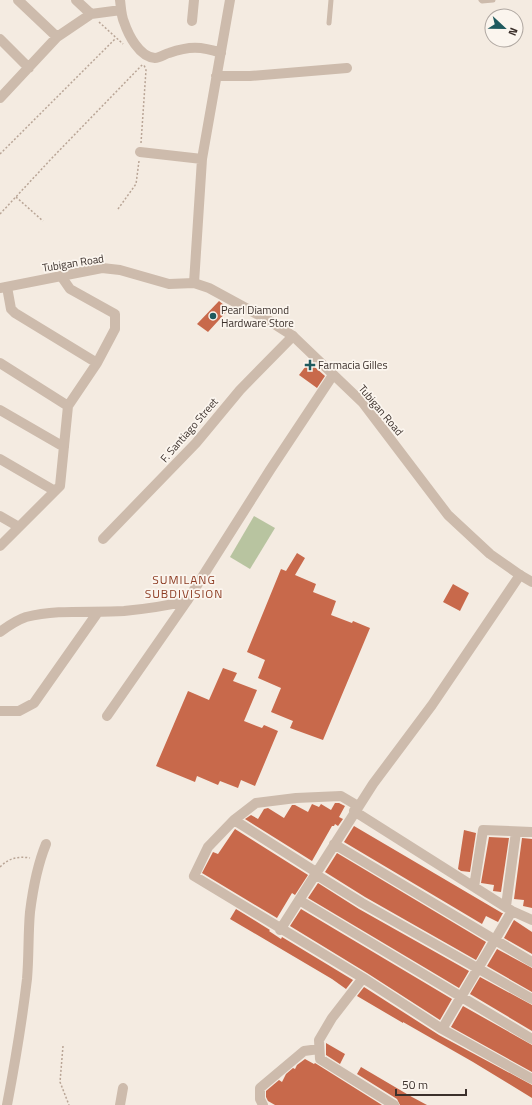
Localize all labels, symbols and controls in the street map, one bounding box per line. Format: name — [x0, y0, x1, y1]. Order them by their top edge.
north arrow — [484, 8, 524, 48]
text: N — [504, 25, 522, 38]
street label: Tubigan Road — [41, 250, 105, 276]
place label: Pearl Diamond Hardware Store — [221, 302, 294, 331]
marker: Pearl Diamond Hardware Store — [208, 311, 218, 321]
place label: Farmacia Gilles — [318, 357, 388, 373]
marker: Farmacia Gilles — [305, 360, 315, 370]
street label: Tubigan Road — [355, 381, 407, 439]
street label: F. Santiago Street — [156, 394, 222, 466]
district label: SUMILANG SUBDIVISION — [145, 570, 223, 603]
scale bar — [396, 1071, 466, 1097]
text: 50 m — [402, 1075, 428, 1094]

